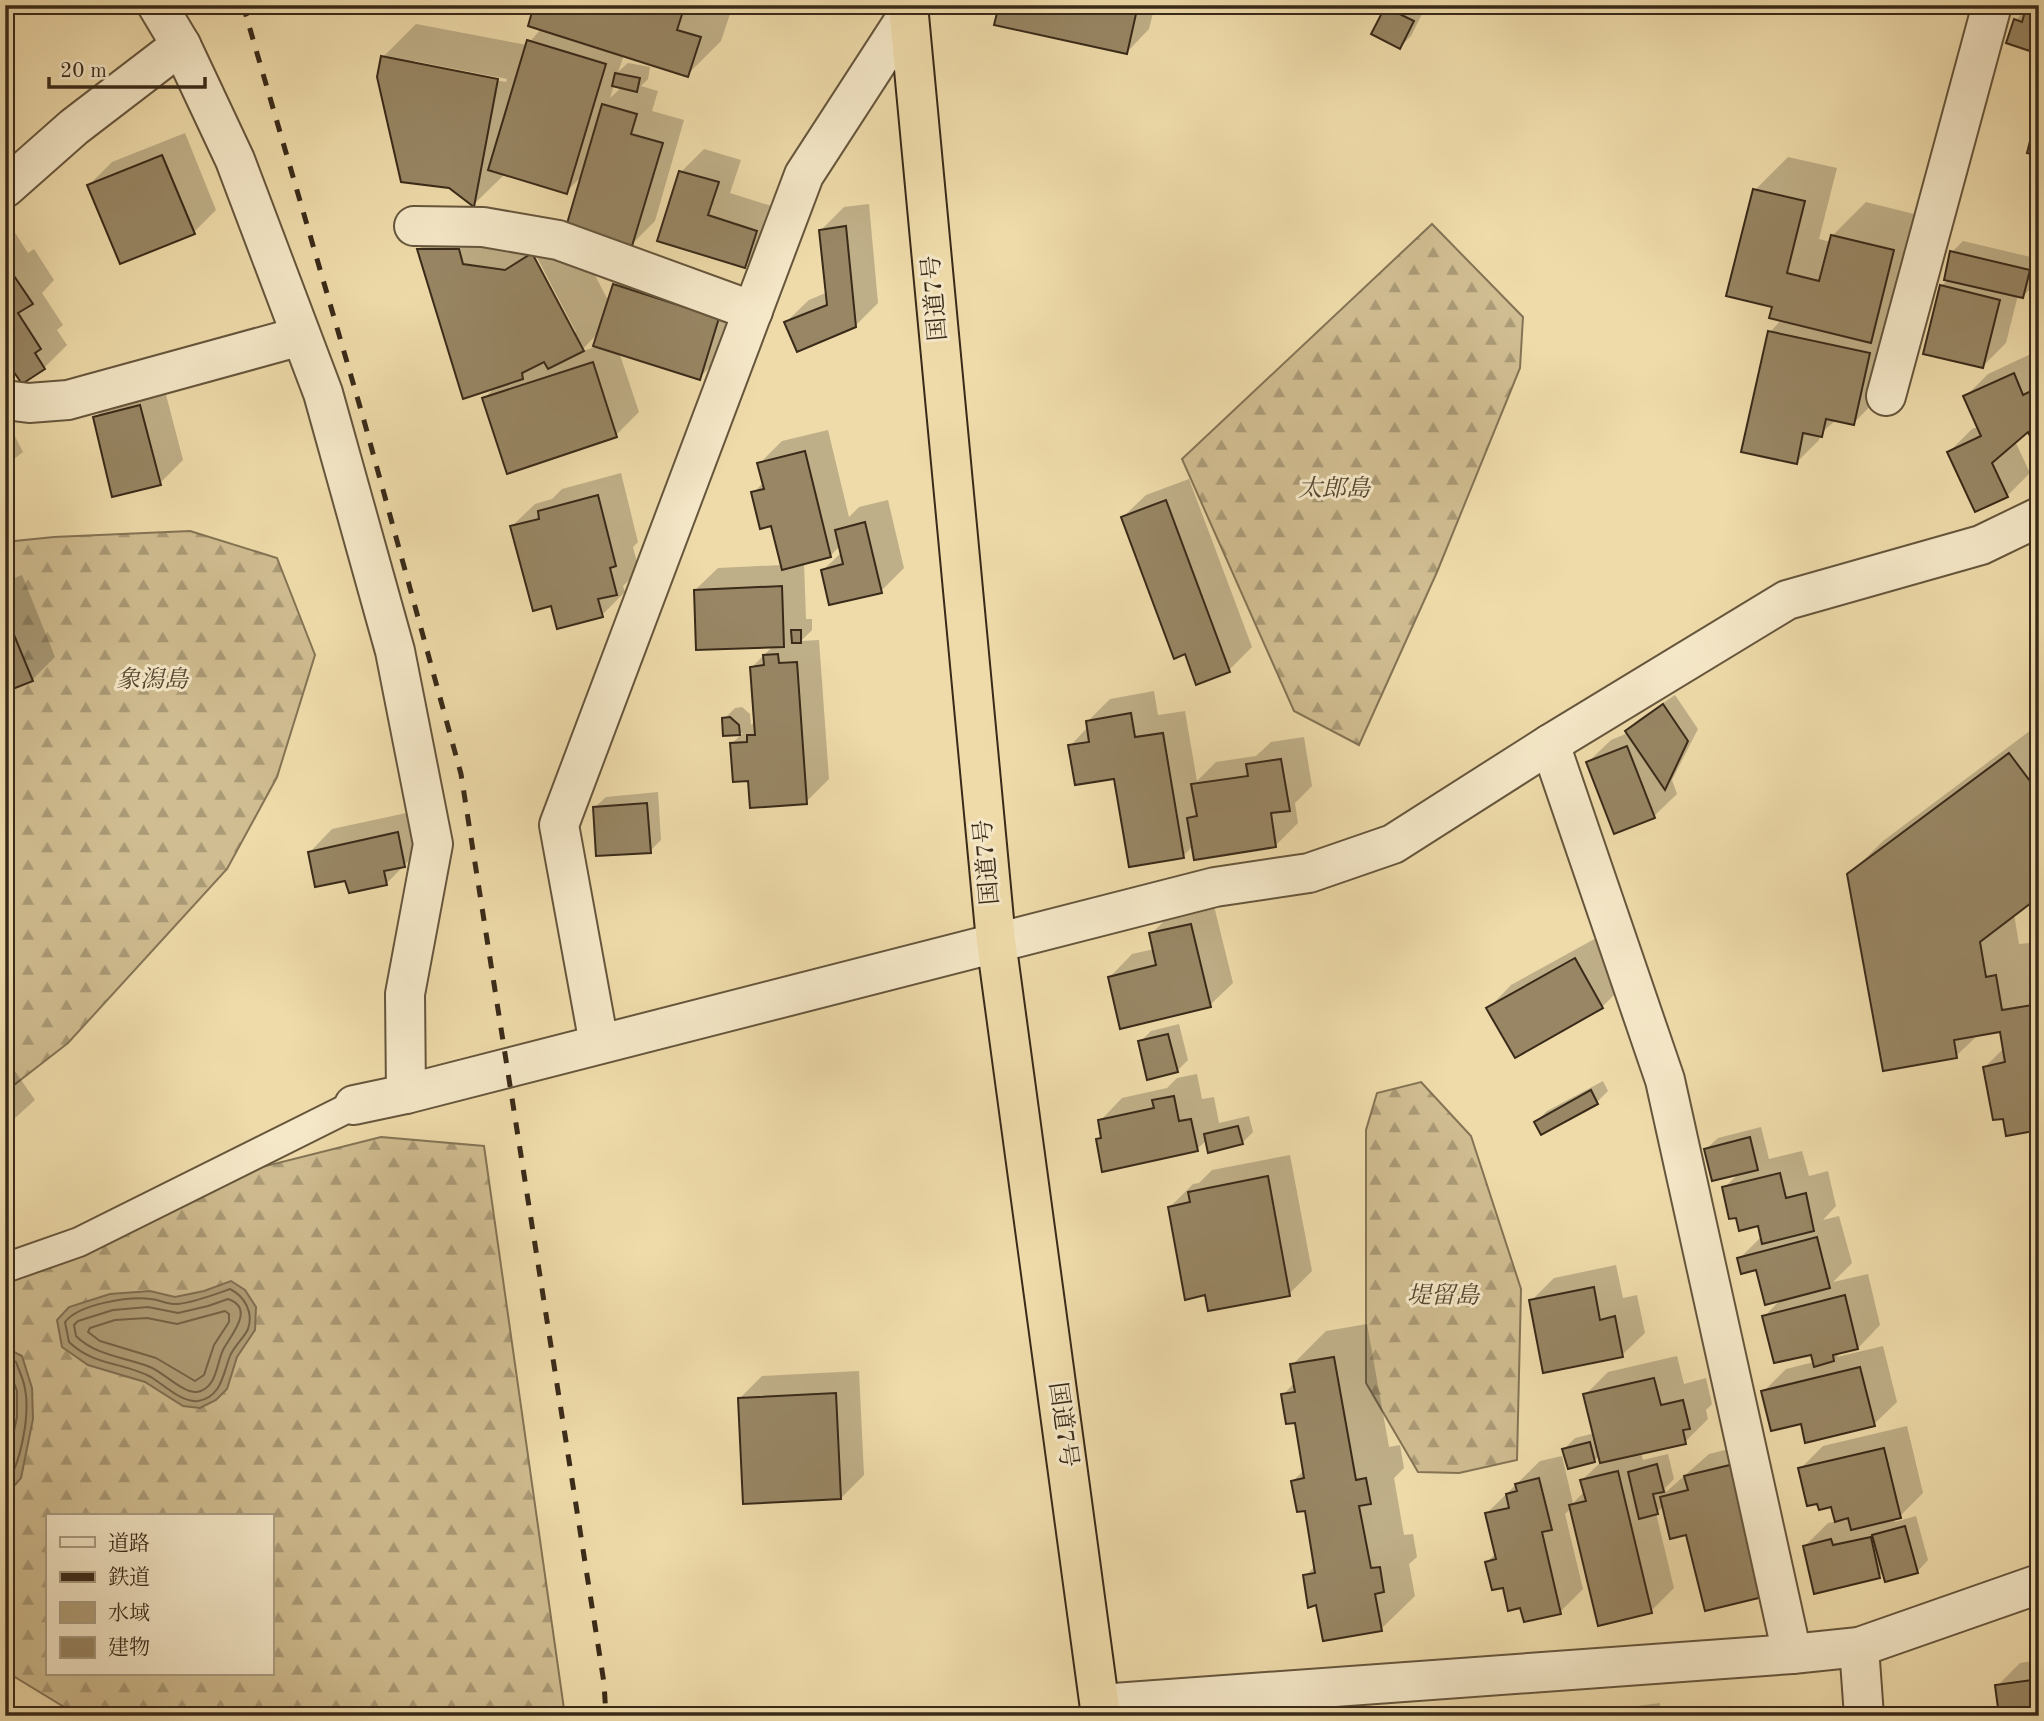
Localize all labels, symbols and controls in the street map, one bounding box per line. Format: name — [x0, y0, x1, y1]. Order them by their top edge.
scale bar — [49, 46, 205, 90]
text: 20 m — [60, 61, 107, 82]
street label: 国道7号 — [917, 254, 952, 342]
park label: 太郎島 — [1298, 475, 1372, 502]
park label: 象潟島 — [116, 666, 190, 693]
street label: 国道7号 — [969, 818, 1004, 906]
park label: 堤留島 — [1407, 1282, 1481, 1309]
street label: 国道7号 — [1044, 1380, 1083, 1469]
legend — [46, 1514, 273, 1676]
text: 道路 — [108, 1532, 150, 1555]
text: 鉄道 — [108, 1566, 150, 1589]
text: 水域 — [108, 1602, 150, 1625]
text: 建物 — [108, 1636, 150, 1659]

